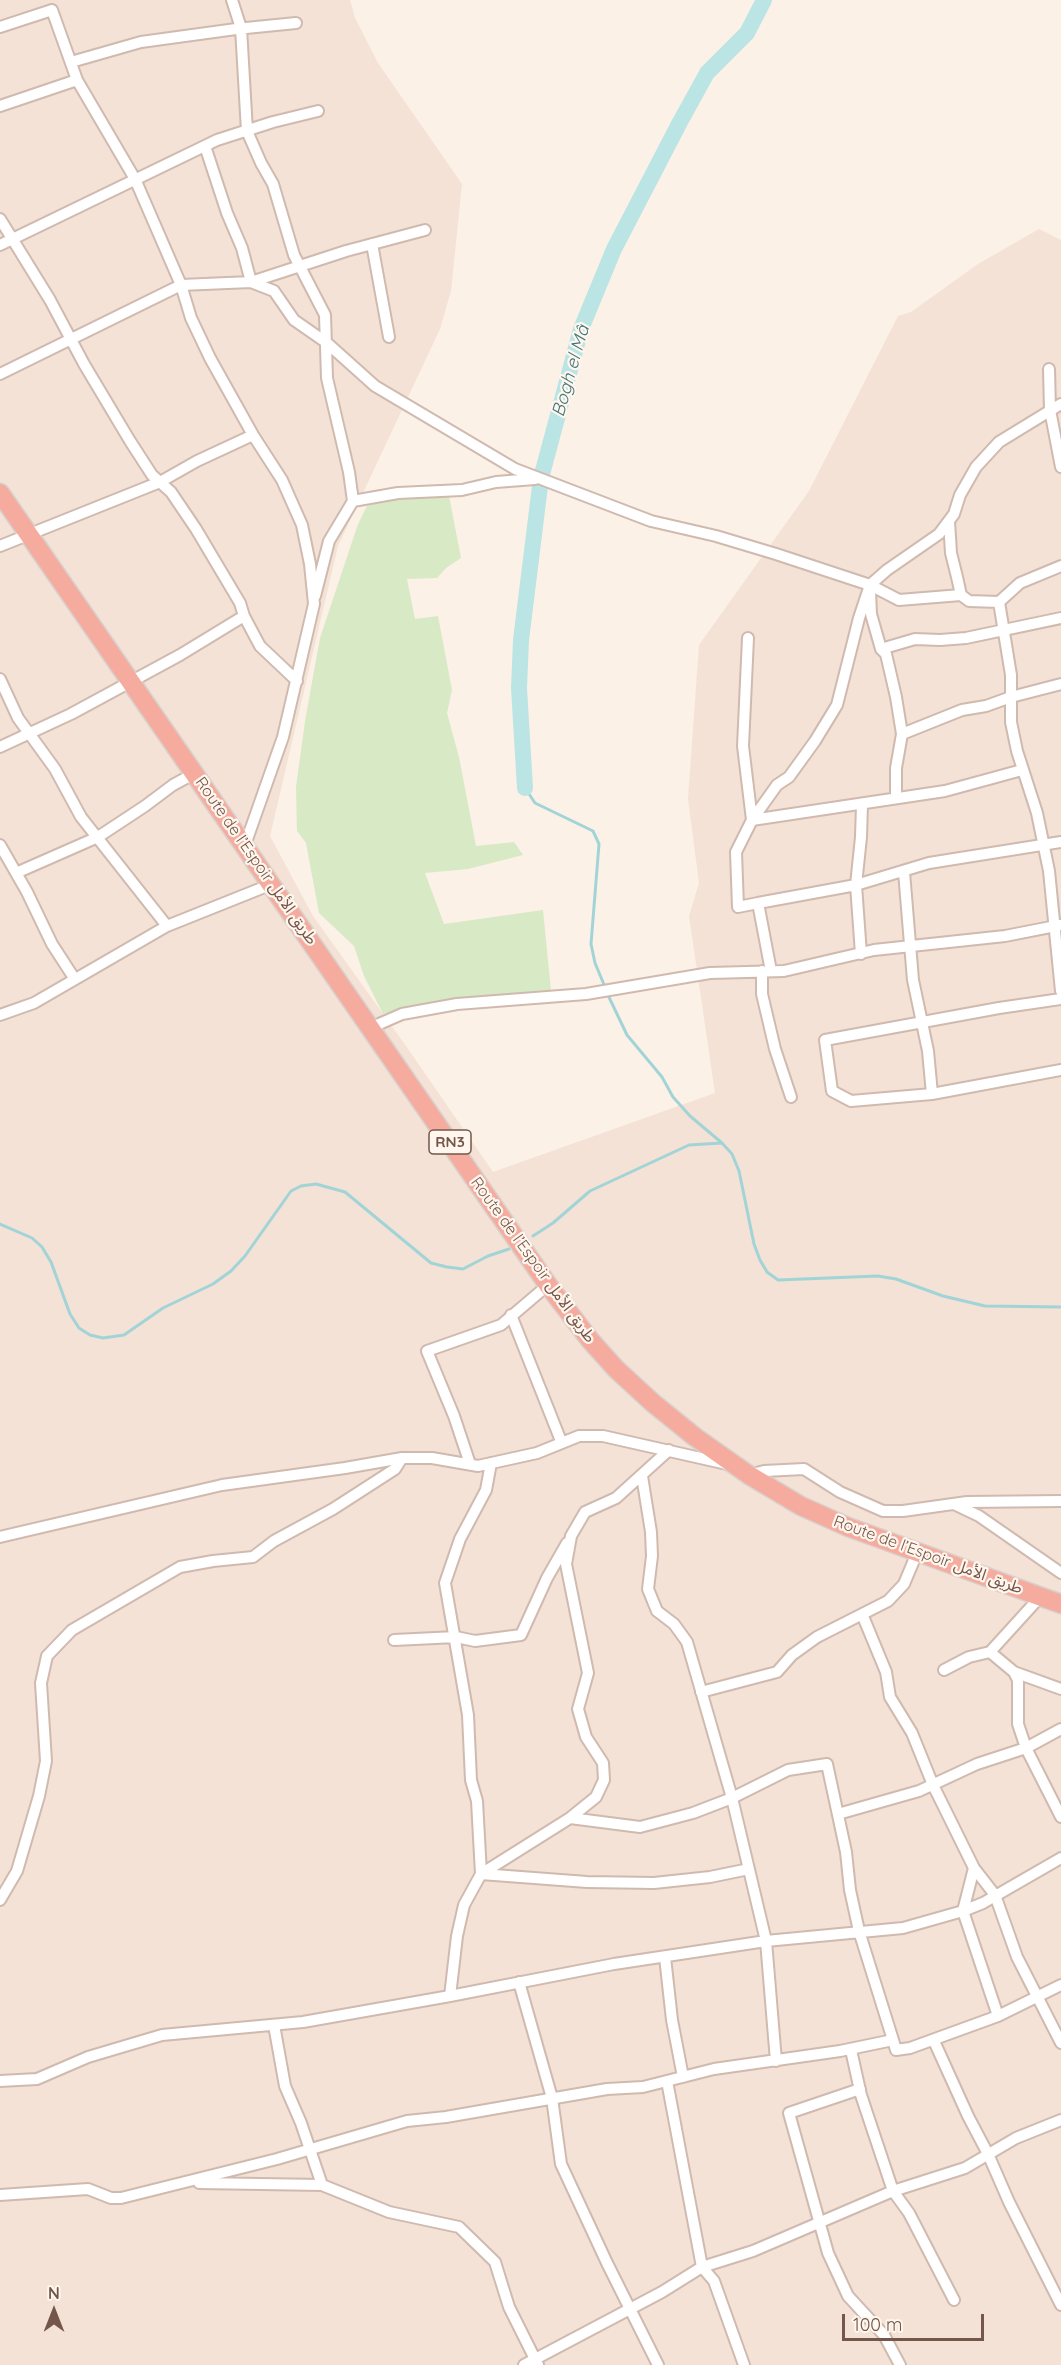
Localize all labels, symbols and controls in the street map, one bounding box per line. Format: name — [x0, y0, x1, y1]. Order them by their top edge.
water label: Bogh el Mâ — [548, 323, 594, 419]
street label: Route de l’Espoir طريق الأمل — [191, 774, 321, 948]
road number: RN3 — [429, 1130, 471, 1154]
street label: Route de l’Espoir طريق الأمل — [466, 1173, 600, 1347]
street label: Route de l’Espoir طريق الأمل — [831, 1512, 1025, 1598]
north arrow — [24, 2281, 84, 2341]
text: N — [48, 2283, 60, 2303]
scale bar — [845, 2302, 988, 2340]
text: 100 m — [853, 2313, 902, 2336]

